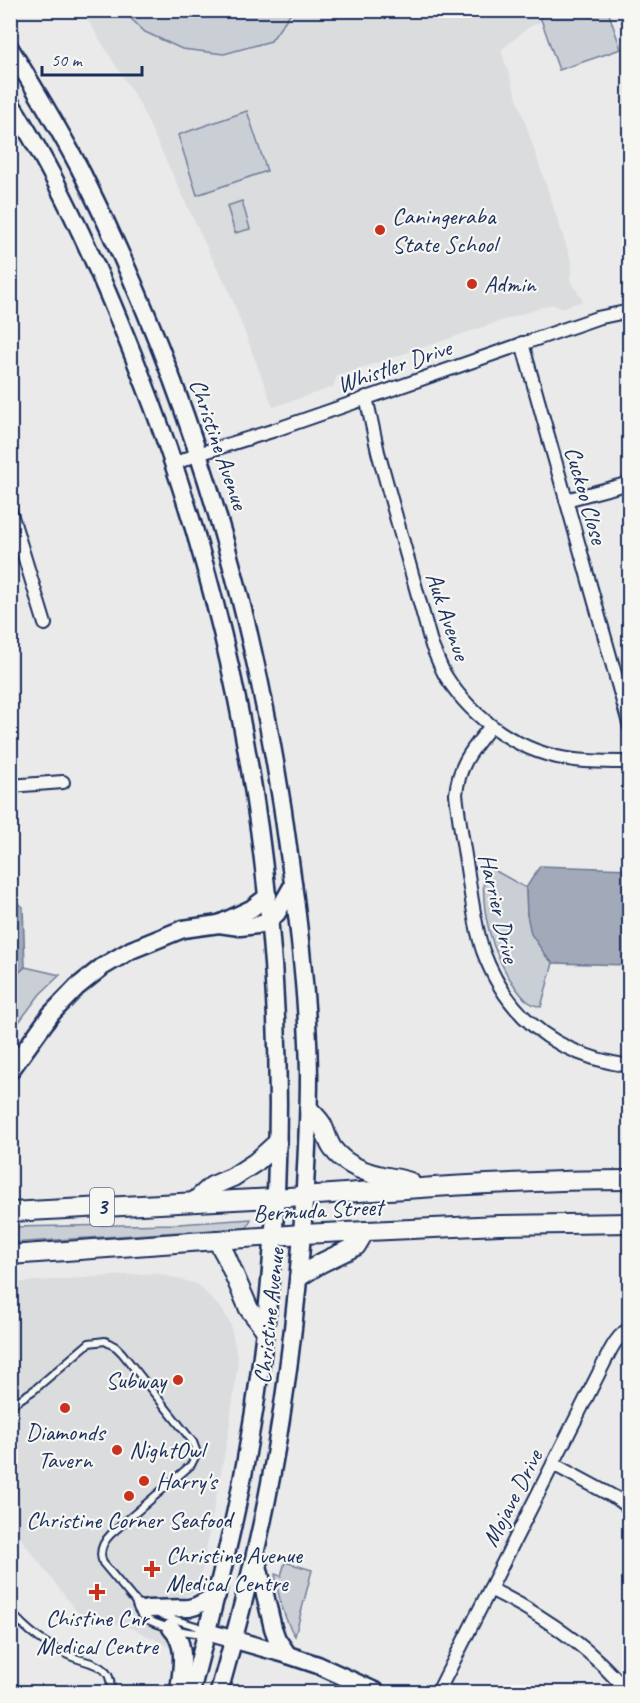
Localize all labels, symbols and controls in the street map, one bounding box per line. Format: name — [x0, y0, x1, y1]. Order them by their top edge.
scale bar — [42, 39, 142, 77]
text: 50 m — [51, 49, 84, 71]
place label: Caningeraba State School — [392, 201, 501, 259]
marker: Caningeraba State School — [373, 223, 387, 237]
place label: Admin — [484, 269, 537, 299]
marker: Admin — [465, 277, 479, 291]
street label: Whistler Drive — [333, 332, 457, 400]
street label: Christine Avenue — [183, 375, 256, 515]
street label: Cuckoo Close — [558, 443, 615, 549]
street label: Auk Avenue — [419, 568, 478, 666]
street label: Harrier Drive — [472, 850, 527, 968]
road number: 3 — [90, 1188, 114, 1226]
street label: Bermuda Street — [252, 1191, 387, 1228]
street label: Christine Avenue — [247, 1245, 291, 1385]
place label: Subway — [106, 1365, 168, 1395]
marker: Subway — [171, 1373, 185, 1387]
marker: Diamonds Tavern — [58, 1401, 72, 1415]
place label: Diamonds Tavern — [26, 1417, 107, 1475]
place label: NightOwl — [129, 1435, 208, 1465]
marker: NightOwl — [110, 1443, 124, 1457]
street label: Mojave Drive — [475, 1443, 550, 1551]
place label: Harry's — [156, 1466, 219, 1496]
marker: Harry's — [137, 1474, 151, 1488]
marker: Christine Corner Seafood — [122, 1489, 136, 1503]
place label: Christine Corner Seafood — [26, 1505, 235, 1535]
place label: Christine Avenue Medical Centre — [166, 1540, 304, 1598]
marker: Christine Avenue Medical Centre — [143, 1560, 161, 1578]
marker: Chistine Cnr Medical Centre — [88, 1583, 106, 1601]
place label: Chistine Cnr Medical Centre — [36, 1603, 160, 1661]

